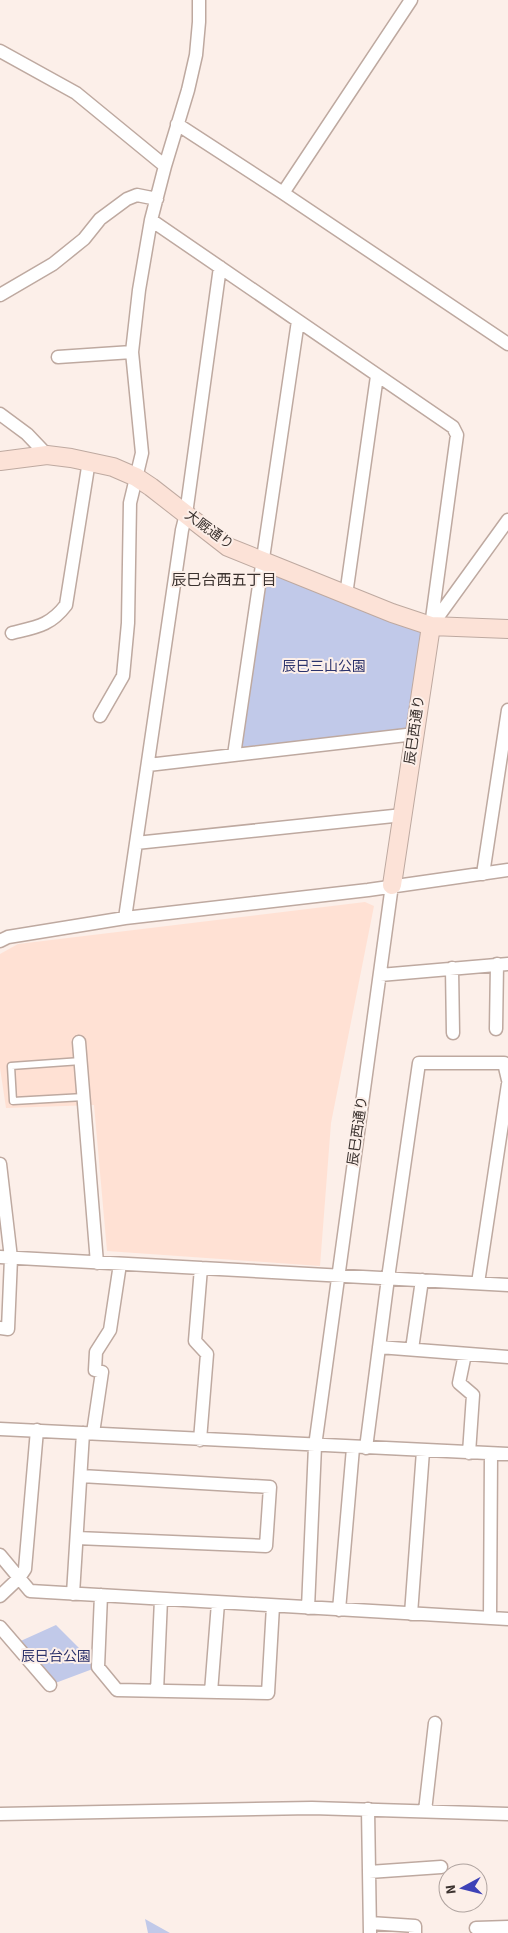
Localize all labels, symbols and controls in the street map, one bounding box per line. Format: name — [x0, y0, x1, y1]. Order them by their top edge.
street label: 大厩通り — [180, 505, 238, 555]
district label: 辰巳台西五丁目 — [171, 570, 277, 591]
park label: 辰巳三山公園 — [282, 657, 366, 677]
street label: 辰巳西通り — [400, 694, 430, 766]
street label: 辰巳西通り — [343, 1095, 373, 1167]
park label: 辰巳台公園 — [21, 1647, 91, 1667]
north arrow — [438, 1863, 488, 1913]
text: N — [441, 1884, 462, 1895]

